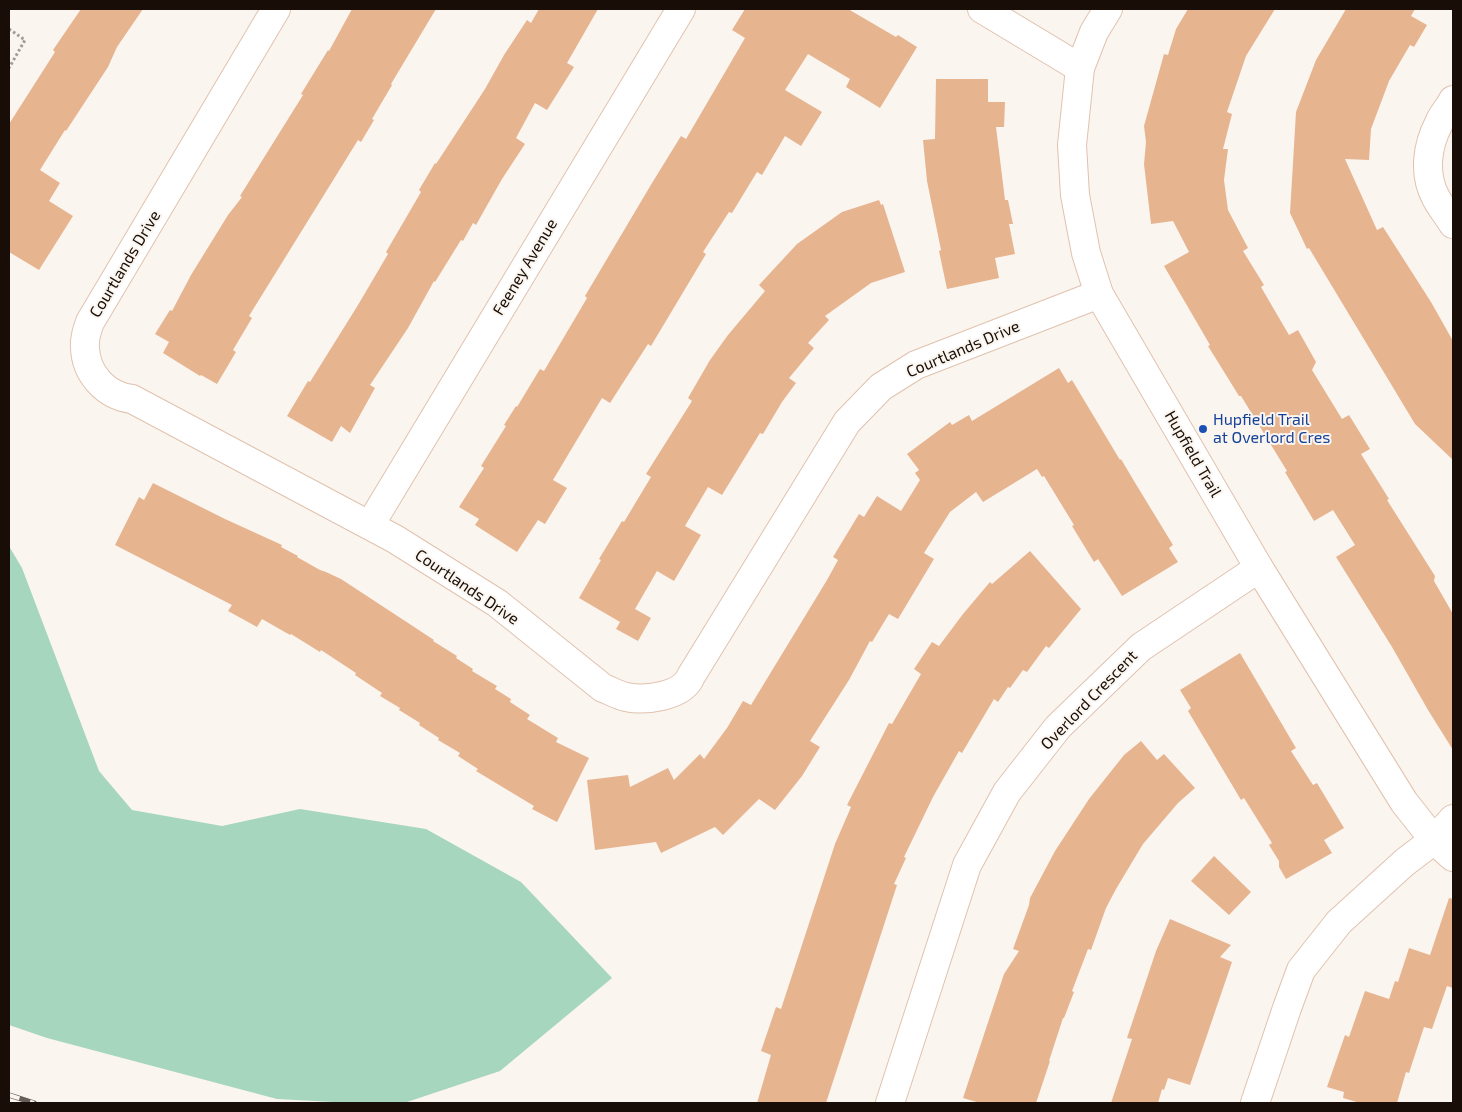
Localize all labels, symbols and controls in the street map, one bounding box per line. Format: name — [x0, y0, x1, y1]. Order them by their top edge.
street label: Courtlands Drive — [85, 207, 165, 321]
street label: Feeney Avenue — [489, 215, 561, 319]
street label: Courtlands Drive — [903, 316, 1023, 382]
street label: Hupfield Trail — [1161, 407, 1225, 501]
place label: Hupfield Trail at Overlord Cres — [1213, 410, 1330, 448]
marker: Hupfield Trail at Overlord Cres — [1197, 423, 1209, 435]
street label: Courtlands Drive — [411, 545, 523, 629]
street label: Overlord Crescent — [1037, 646, 1141, 754]

